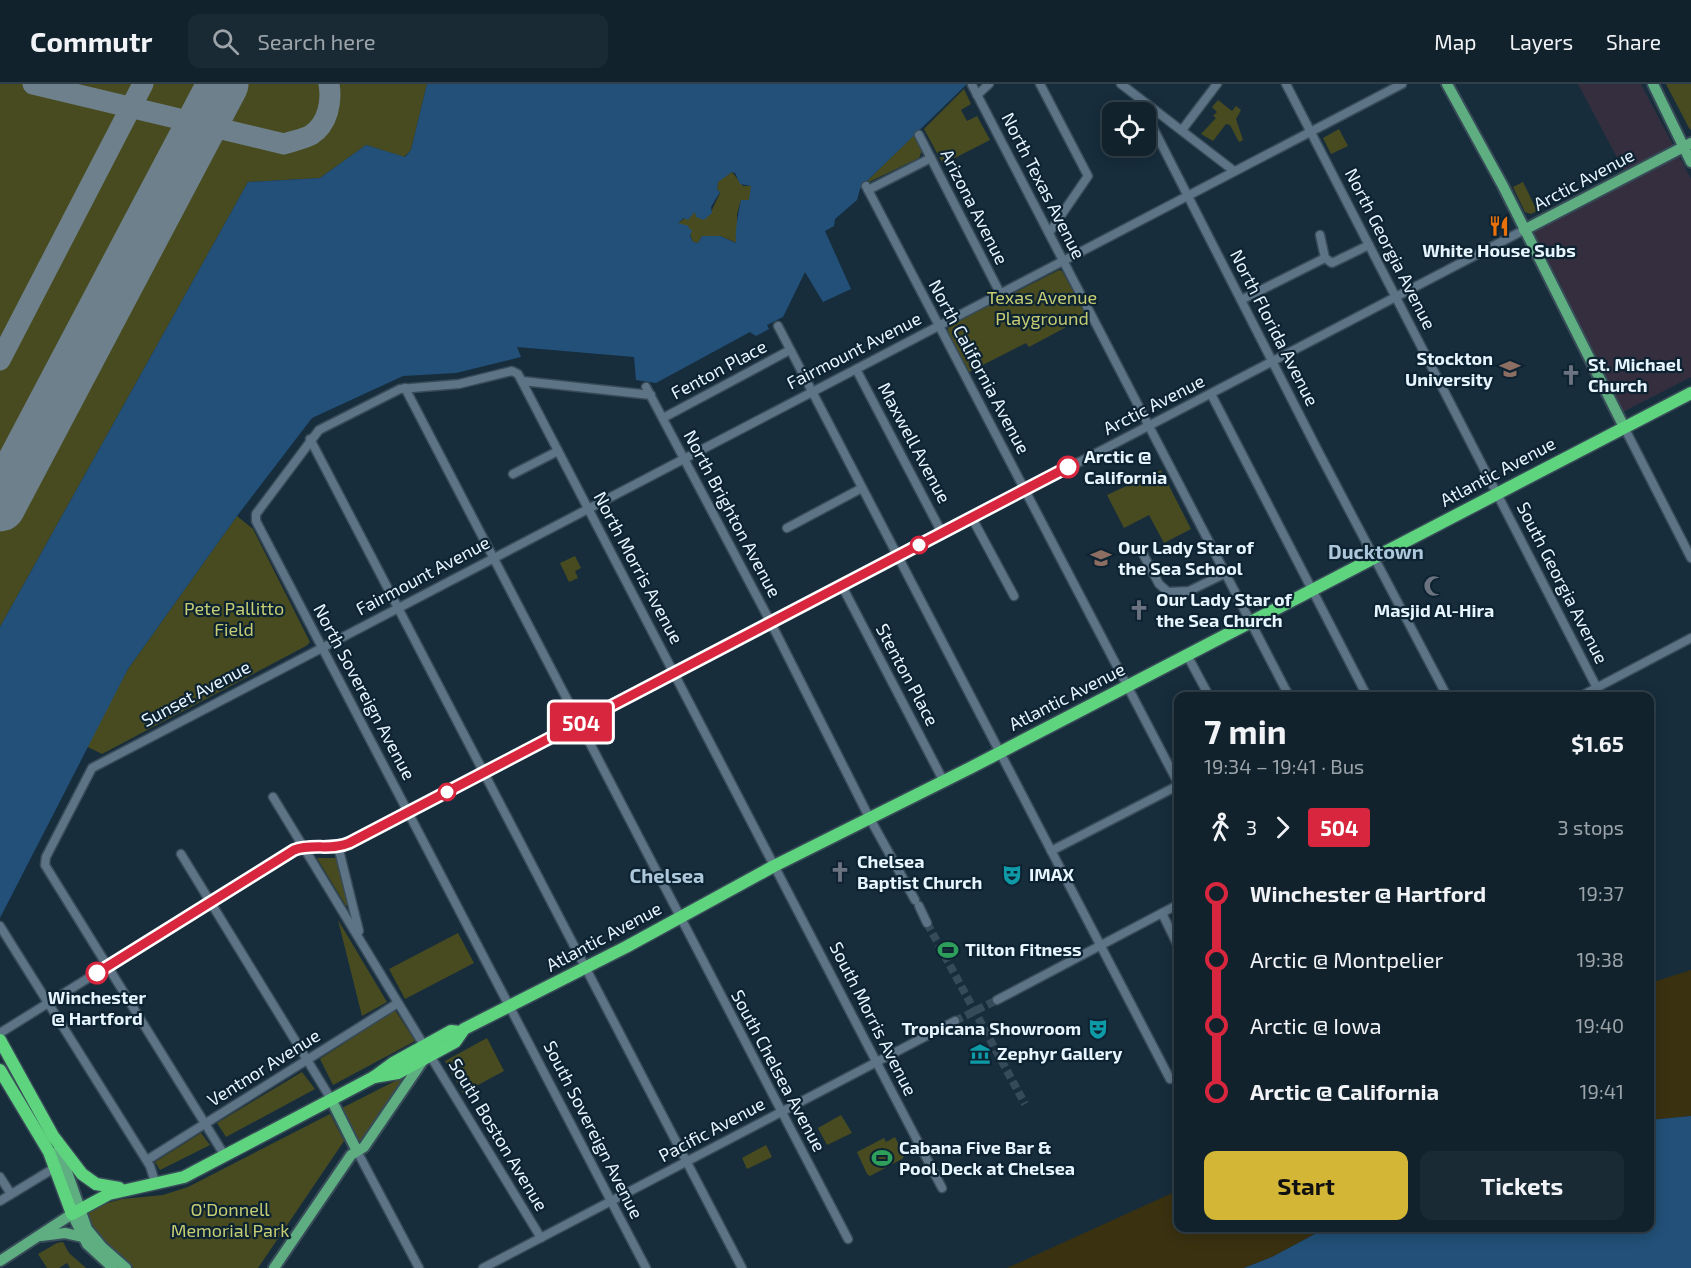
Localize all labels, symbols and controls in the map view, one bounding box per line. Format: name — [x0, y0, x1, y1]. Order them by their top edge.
search box — [188, 14, 608, 68]
text: Commutr — [30, 24, 152, 58]
icon: search — [209, 25, 242, 58]
text: Search here — [257, 28, 376, 54]
text: Map — [1434, 29, 1476, 54]
text: Layers — [1509, 29, 1573, 54]
text: Share — [1606, 29, 1661, 54]
map controls — [1102, 102, 1156, 156]
button: locate — [1102, 102, 1156, 156]
street label: North Texas Avenue — [997, 109, 1090, 263]
street label: Arctic Avenue — [1529, 143, 1638, 215]
street label: Arizona Avenue — [936, 145, 1013, 268]
street label: North Georgia Avenue — [1341, 164, 1441, 333]
restaurant icon: White House Subs — [1487, 214, 1511, 238]
place label: White House Subs — [1422, 239, 1576, 261]
street label: North Florida Avenue — [1226, 246, 1324, 409]
street label: North California Avenue — [925, 276, 1035, 457]
park label: Texas Avenue Playground — [987, 286, 1097, 329]
street label: Fairmount Avenue — [782, 307, 925, 394]
street label: Fenton Place — [667, 335, 770, 404]
place label: Stockton University — [1405, 347, 1494, 390]
place label: St. Michael Church — [1588, 353, 1682, 396]
school or university icon: Stockton University — [1498, 357, 1522, 381]
church icon: St. Michael Church — [1559, 363, 1583, 387]
street label: Arctic Avenue — [1099, 369, 1208, 439]
street label: Maxwell Avenue — [874, 378, 956, 507]
street label: North Brighton Avenue — [679, 426, 786, 601]
street label: Atlantic Avenue — [1436, 431, 1559, 511]
place label: Arctic @ California — [1084, 445, 1167, 488]
marker: Arctic @ California — [1057, 456, 1079, 478]
street label: North Morris Avenue — [589, 488, 688, 647]
street label: South Georgia Avenue — [1513, 498, 1613, 667]
street label: Fairmount Avenue — [352, 531, 493, 620]
unlabelled marker — [910, 536, 928, 554]
place label: Our Lady Star of the Sea School — [1118, 536, 1255, 579]
district label: Ducktown — [1328, 539, 1424, 563]
school or university icon: Our Lady Star of the Sea School — [1089, 546, 1113, 570]
mosque icon: Masjid Al-Hira — [1422, 574, 1446, 598]
place label: Our Lady Star of the Sea Church — [1156, 588, 1293, 631]
park label: Pete Pallitto Field — [184, 597, 284, 640]
church icon: Our Lady Star of the Sea Church — [1127, 598, 1151, 622]
place label: Masjid Al-Hira — [1374, 599, 1494, 621]
street label: North Sovereign Avenue — [309, 600, 421, 783]
street label: Stenton Place — [872, 620, 944, 729]
street label: Sunset Avenue — [137, 655, 254, 731]
street label: Atlantic Avenue — [1005, 657, 1128, 735]
line badge: 504 — [546, 702, 616, 742]
text: 504 — [562, 710, 600, 735]
text: 7 min — [1204, 711, 1287, 751]
text: $1.65 — [1571, 730, 1624, 756]
text: 19:34 – 19:41 · Bus — [1204, 754, 1364, 778]
unlabelled marker — [438, 783, 456, 801]
icon: walk — [1204, 811, 1237, 844]
icon: forward — [1266, 811, 1299, 844]
text: 3 — [1246, 815, 1257, 839]
text: 504 — [1320, 815, 1358, 840]
text: 3 stops — [1558, 815, 1624, 839]
place label: Chelsea Baptist Church — [857, 850, 982, 893]
church icon: Chelsea Baptist Church — [828, 860, 852, 884]
district label: Chelsea — [630, 863, 704, 887]
theatre icon: IMAX — [1000, 863, 1024, 887]
place label: IMAX — [1029, 863, 1074, 885]
text: Winchester @ Hartford — [1250, 880, 1486, 906]
text: 19:37 — [1579, 881, 1624, 905]
street label: Atlantic Avenue — [542, 896, 665, 976]
street label: South Morris Avenue — [826, 938, 922, 1099]
sports icon: Tilton Fitness — [936, 938, 960, 962]
place label: Tilton Fitness — [965, 938, 1082, 960]
text: Arctic @ Montpelier — [1250, 946, 1443, 972]
text: 19:38 — [1577, 947, 1624, 971]
marker: Winchester @ Hartford — [86, 962, 108, 984]
place label: Winchester @ Hartford — [48, 986, 146, 1029]
street label: South Chelsea Avenue — [727, 986, 831, 1155]
text: Arctic @ Iowa — [1250, 1012, 1382, 1038]
text: 19:40 — [1576, 1013, 1624, 1037]
place label: Tropicana Showroom — [901, 1017, 1081, 1039]
theatre icon: Tropicana Showroom — [1086, 1017, 1110, 1041]
street label: Ventnor Avenue — [203, 1024, 324, 1111]
street label: South Sovereign Avenue — [539, 1037, 648, 1222]
museum icon: Zephyr Gallery — [968, 1042, 992, 1066]
place label: Zephyr Gallery — [997, 1042, 1123, 1064]
street label: South Boston Avenue — [445, 1054, 553, 1215]
text: Arctic @ California — [1250, 1078, 1439, 1104]
text: 19:41 — [1580, 1079, 1624, 1103]
street label: Pacific Avenue — [655, 1092, 768, 1166]
place label: Cabana Five Bar & Pool Deck at Chelsea — [899, 1136, 1075, 1179]
sports icon: Cabana Five Bar & Pool Deck at Chelsea — [870, 1146, 894, 1170]
button: Start — [1204, 1151, 1408, 1220]
button: Tickets — [1420, 1151, 1624, 1220]
park label: O'Donnell Memorial Park — [171, 1198, 289, 1241]

